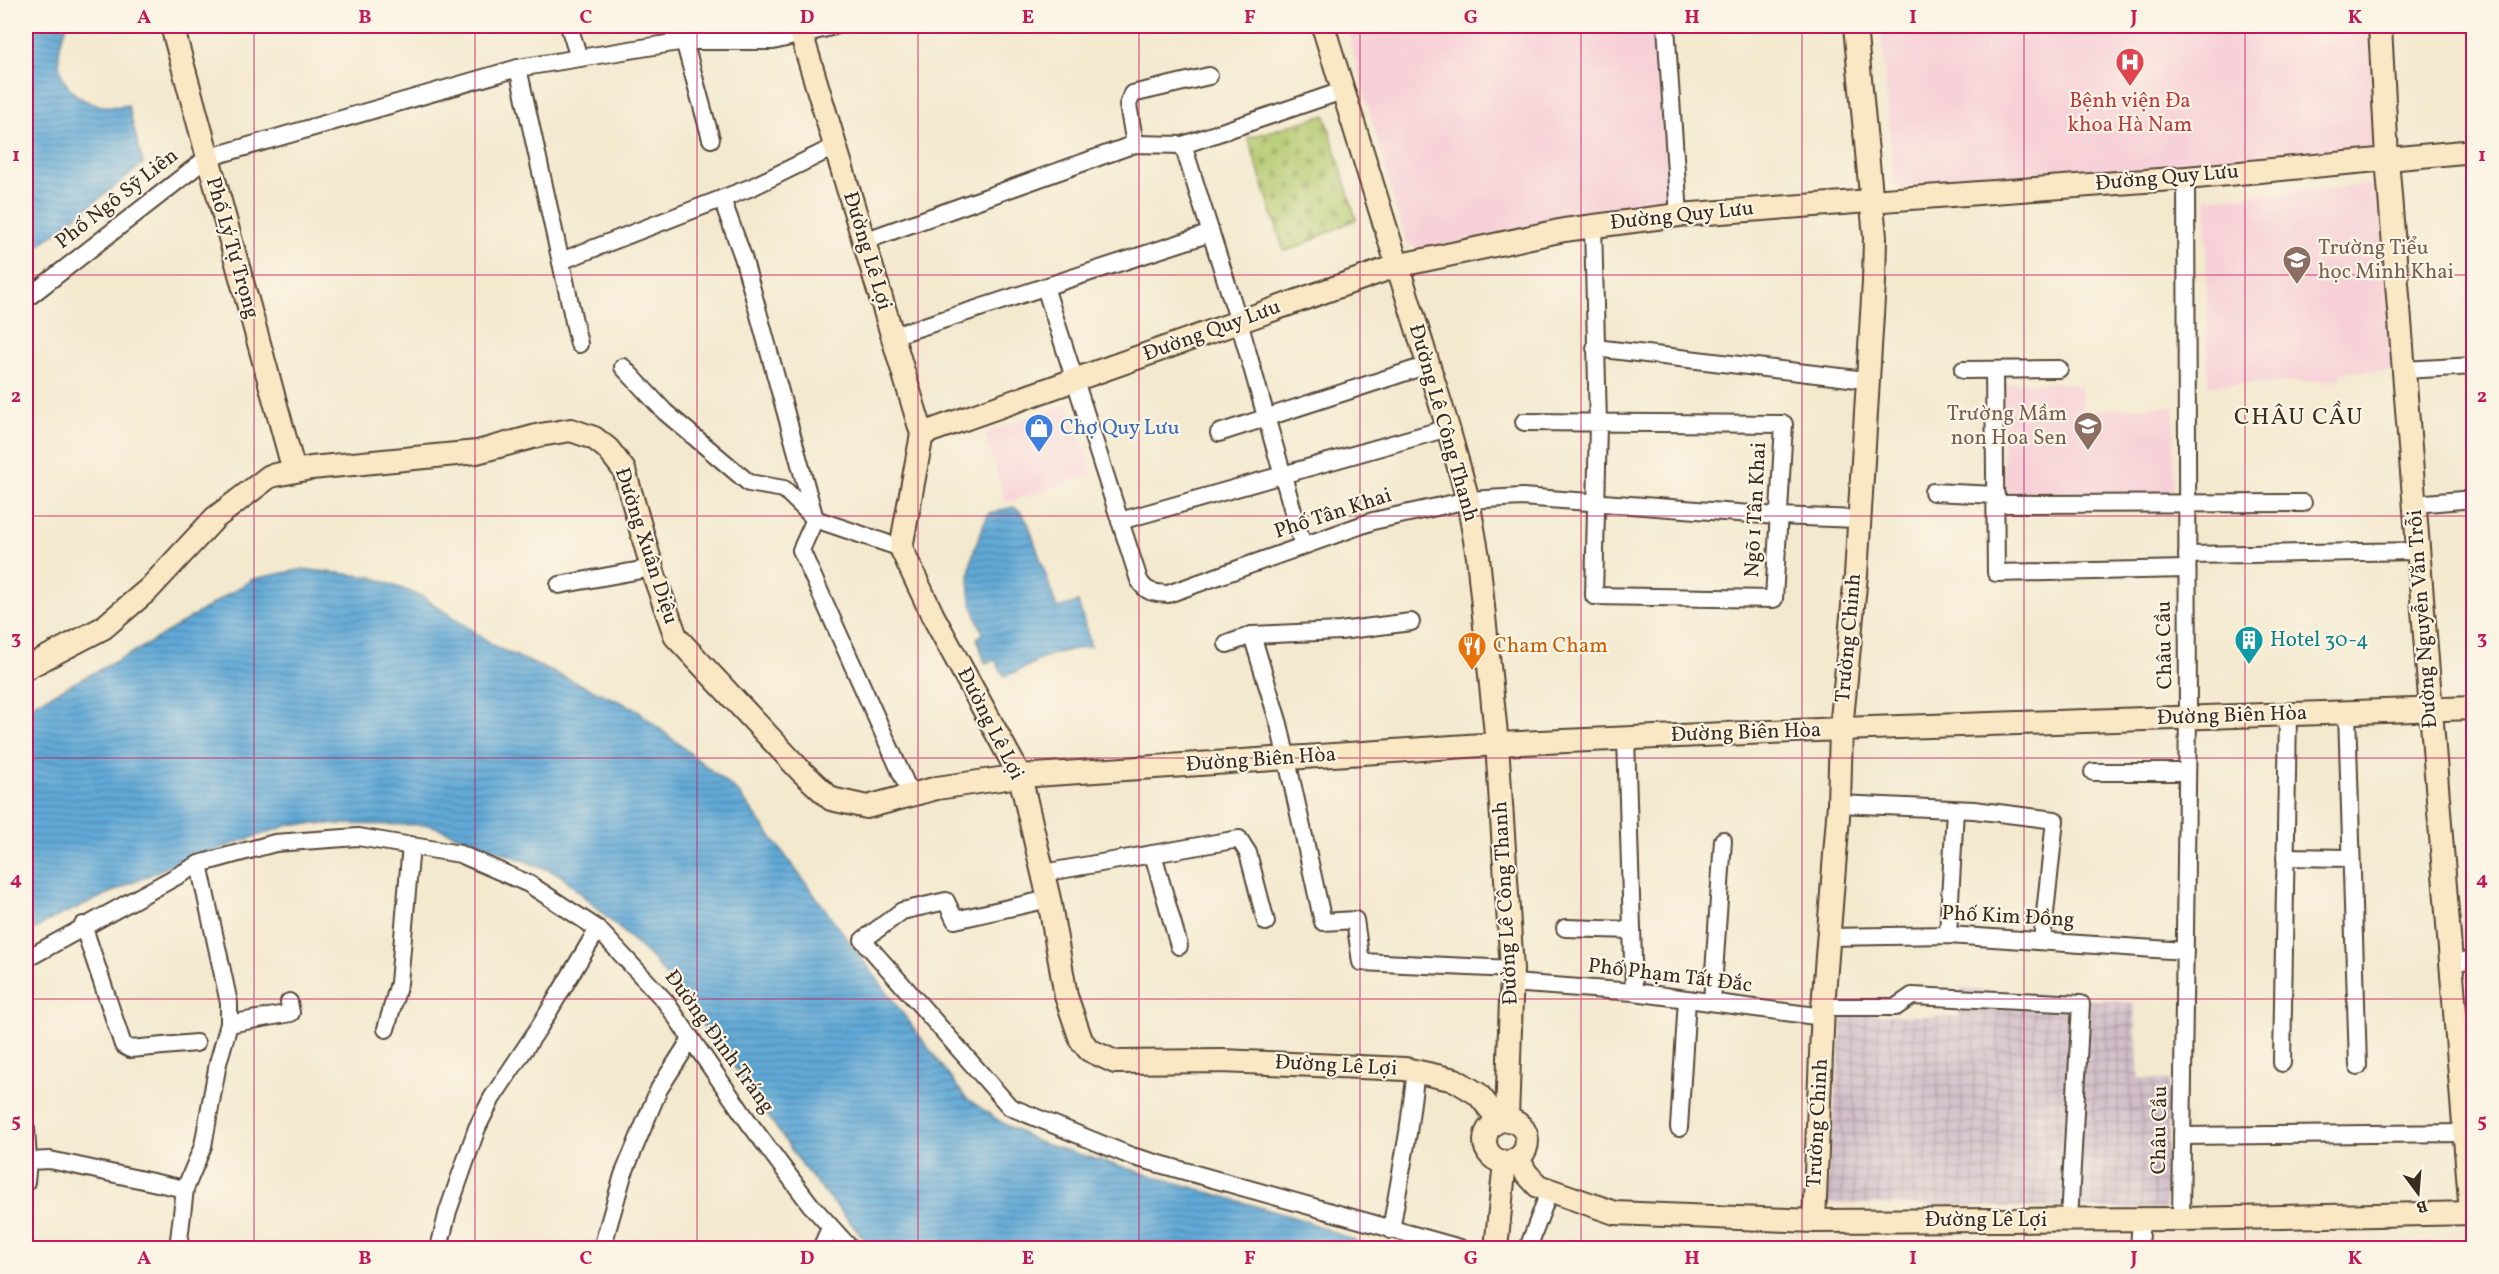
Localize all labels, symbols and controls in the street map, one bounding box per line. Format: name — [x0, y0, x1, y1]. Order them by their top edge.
text: A — [137, 4, 151, 32]
text: B — [358, 4, 372, 32]
text: C — [580, 4, 593, 32]
text: D — [800, 4, 814, 32]
text: E — [1022, 4, 1034, 32]
text: F — [1244, 4, 1256, 32]
text: G — [1464, 4, 1478, 32]
text: H — [1684, 4, 1700, 32]
text: I — [1909, 4, 1917, 32]
text: J — [2129, 4, 2138, 32]
text: K — [2348, 4, 2363, 32]
hospital icon: Bệnh viện Đa khoa Hà Nam — [2114, 46, 2146, 88]
place label: Bệnh viện Đa khoa Hà Nam — [2068, 87, 2192, 140]
text: 1 — [12, 142, 20, 170]
street label: Phố Ngô Sỹ Liên — [49, 142, 185, 256]
text: 1 — [2478, 142, 2486, 170]
street label: Đường Quy Lưu — [2094, 157, 2240, 199]
street label: Phố Lý Tự Trọng — [198, 174, 266, 322]
street label: Đường Lê Lợi — [835, 188, 899, 314]
street label: Đường Quy Lưu — [1609, 194, 1755, 238]
place label: Trường Tiểu học Minh Khai — [2318, 234, 2454, 287]
school or university icon: Trường Tiểu học Minh Khai — [2281, 244, 2313, 286]
street label: Đường Quy Lưu — [1139, 293, 1285, 369]
street label: Đường Lê Công Thanh — [1401, 321, 1485, 525]
text: 2 — [11, 383, 21, 411]
text: 2 — [2477, 383, 2487, 411]
place label: Trường Mầm non Hoa Sen — [1947, 400, 2067, 453]
district label: CHÂU CẦU — [2234, 400, 2364, 435]
school or university icon: Trường Mầm non Hoa Sen — [2072, 410, 2104, 452]
shop icon: Chợ Quy Lưu — [1023, 412, 1055, 454]
place label: Chợ Quy Lưu — [1060, 414, 1180, 443]
street label: Ngõ 1 Tân Khai — [1738, 441, 1774, 579]
street label: Đường Xuân Diệu — [607, 464, 685, 628]
street label: Phố Tân Khai — [1271, 481, 1395, 547]
street label: Đường Nguyễn Văn Trỗi — [2401, 509, 2445, 729]
street label: Trường Chinh — [1829, 572, 1869, 704]
street label: Châu Cầu — [2150, 600, 2180, 690]
building icon: Hotel 30-4 — [2233, 624, 2265, 666]
text: 3 — [11, 625, 21, 653]
text: 3 — [2477, 625, 2487, 653]
place label: Hotel 30-4 — [2270, 626, 2368, 655]
restaurant icon: Cham Cham — [1456, 630, 1488, 672]
place label: Cham Cham — [1493, 632, 1608, 661]
street label: Đường Lê Lợi — [949, 663, 1031, 785]
street label: Đường Biên Hòa — [2156, 699, 2308, 733]
street label: Đường Biên Hòa — [1670, 716, 1822, 750]
street label: Đường Biên Hòa — [1185, 740, 1337, 780]
street label: Đường Lê Công Thanh — [1486, 800, 1526, 1006]
text: 4 — [10, 866, 22, 894]
text: 4 — [2476, 866, 2488, 894]
street label: Phố Kim Đồng — [1941, 899, 2075, 935]
street label: Phố Phạm Tất Đắc — [1586, 952, 1754, 1000]
street label: Đường Đinh Tráng — [657, 964, 781, 1120]
street label: Đường Lê Lợi — [1274, 1048, 1398, 1084]
street label: Trường Chinh — [1800, 1058, 1836, 1188]
street label: Châu Cầu — [2145, 1085, 2175, 1175]
text: 5 — [11, 1108, 21, 1136]
text: 5 — [2477, 1108, 2487, 1136]
north arrow — [2388, 1163, 2448, 1223]
text: B — [2413, 1193, 2430, 1218]
street label: Đường Lê Lợi — [1925, 1206, 2047, 1235]
text: A — [137, 1245, 151, 1273]
text: B — [358, 1245, 372, 1273]
text: C — [580, 1245, 593, 1273]
text: D — [800, 1245, 814, 1273]
text: E — [1022, 1245, 1034, 1273]
text: F — [1244, 1245, 1256, 1273]
text: G — [1464, 1245, 1478, 1273]
text: H — [1684, 1245, 1700, 1273]
text: I — [1909, 1245, 1917, 1273]
text: J — [2129, 1245, 2138, 1273]
text: K — [2348, 1245, 2363, 1273]

